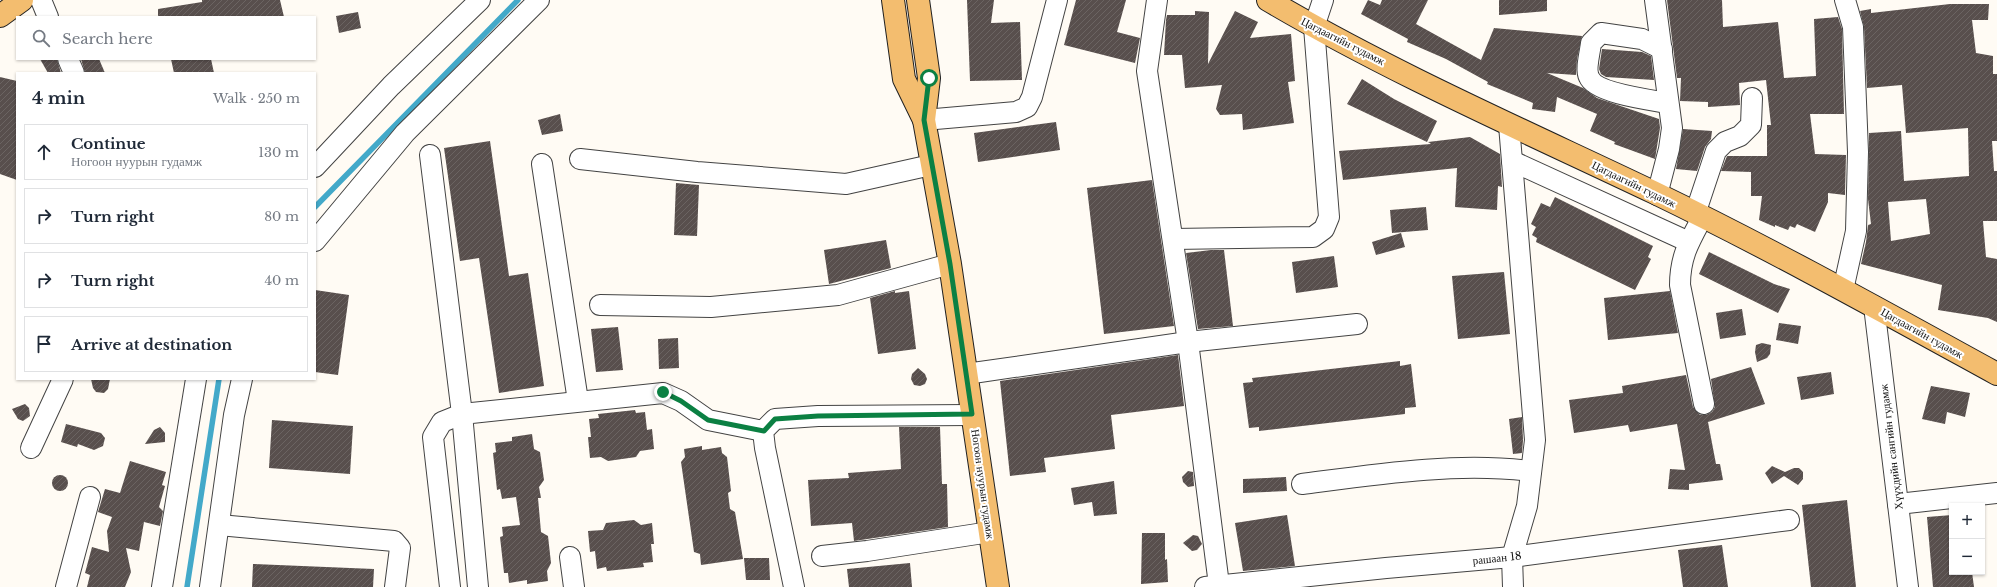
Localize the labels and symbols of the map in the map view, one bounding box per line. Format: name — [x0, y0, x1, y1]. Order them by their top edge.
street label: Цагдаагийн гудамж — [1299, 14, 1387, 68]
route start — [920, 69, 938, 87]
street label: Цагдаагийн гудамж — [1590, 158, 1679, 211]
street label: Цагдаагийн гудамж — [1878, 305, 1966, 362]
route end — [654, 383, 672, 401]
street label: Хүүхдийн сангийн гудамж — [1876, 383, 1906, 511]
street label: Ногоон нуурын гудамж — [968, 428, 998, 540]
street label: рашаан 18 — [1472, 548, 1522, 568]

